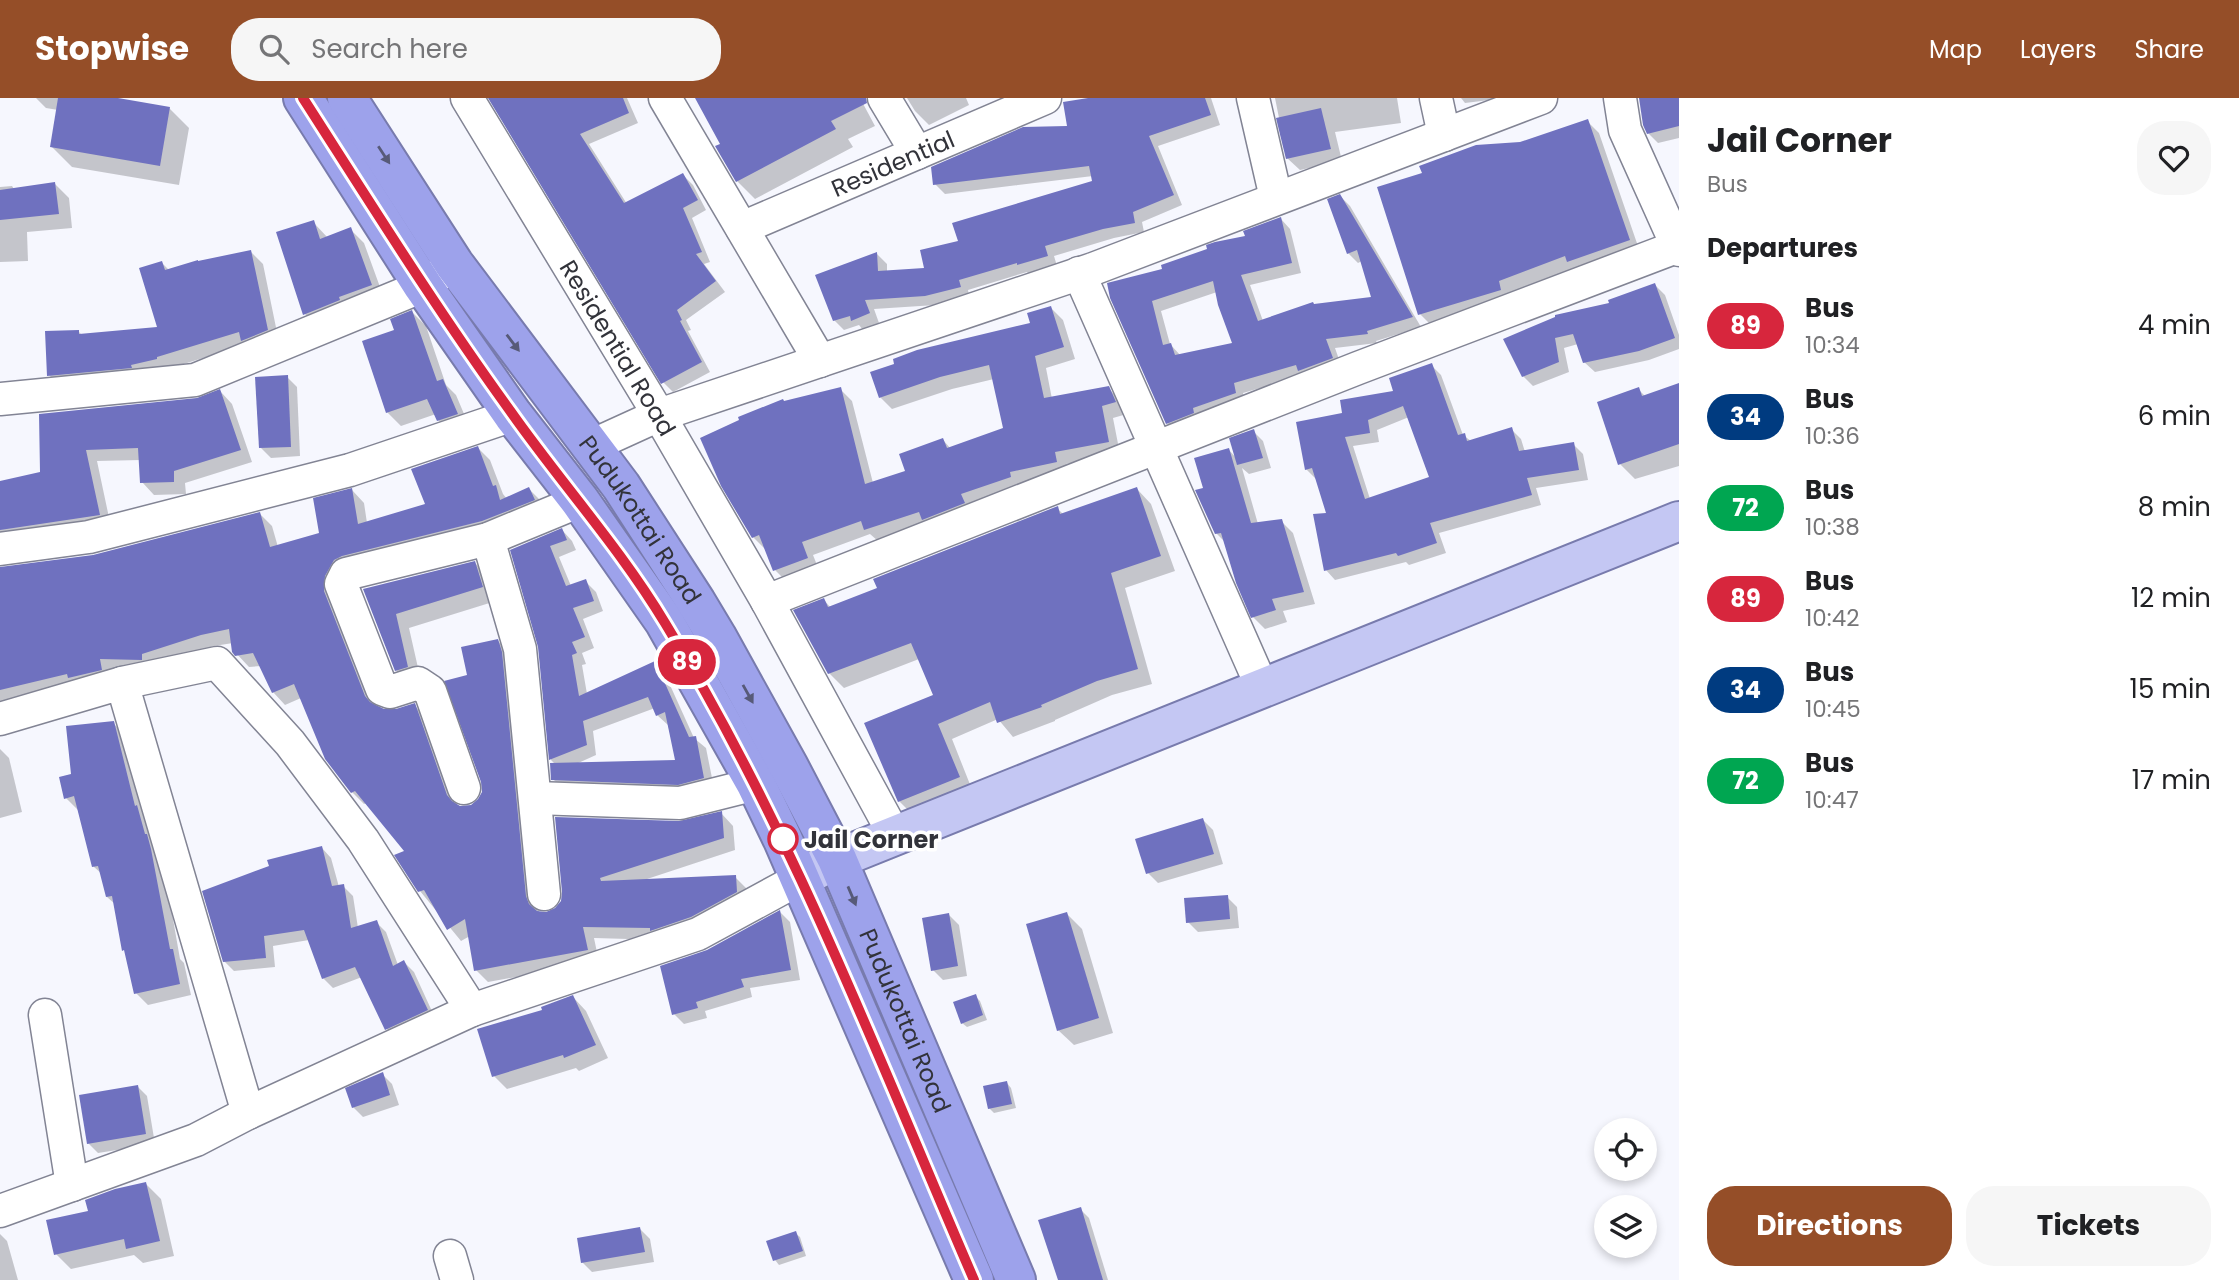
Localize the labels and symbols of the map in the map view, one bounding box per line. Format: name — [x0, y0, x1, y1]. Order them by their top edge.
street label: Residential — [826, 122, 960, 204]
one-way arrow — [378, 146, 391, 165]
street label: Residential Road — [552, 254, 684, 442]
one-way arrow — [506, 334, 520, 352]
street label: Pudukottai Road — [572, 428, 709, 610]
line badge: 89 — [656, 639, 718, 685]
one-way arrow — [742, 684, 754, 704]
place label: Jail Corner — [804, 823, 939, 856]
marker: Jail Corner — [768, 824, 798, 854]
one-way arrow — [847, 886, 858, 907]
street label: Pudukottai Road — [852, 923, 959, 1118]

